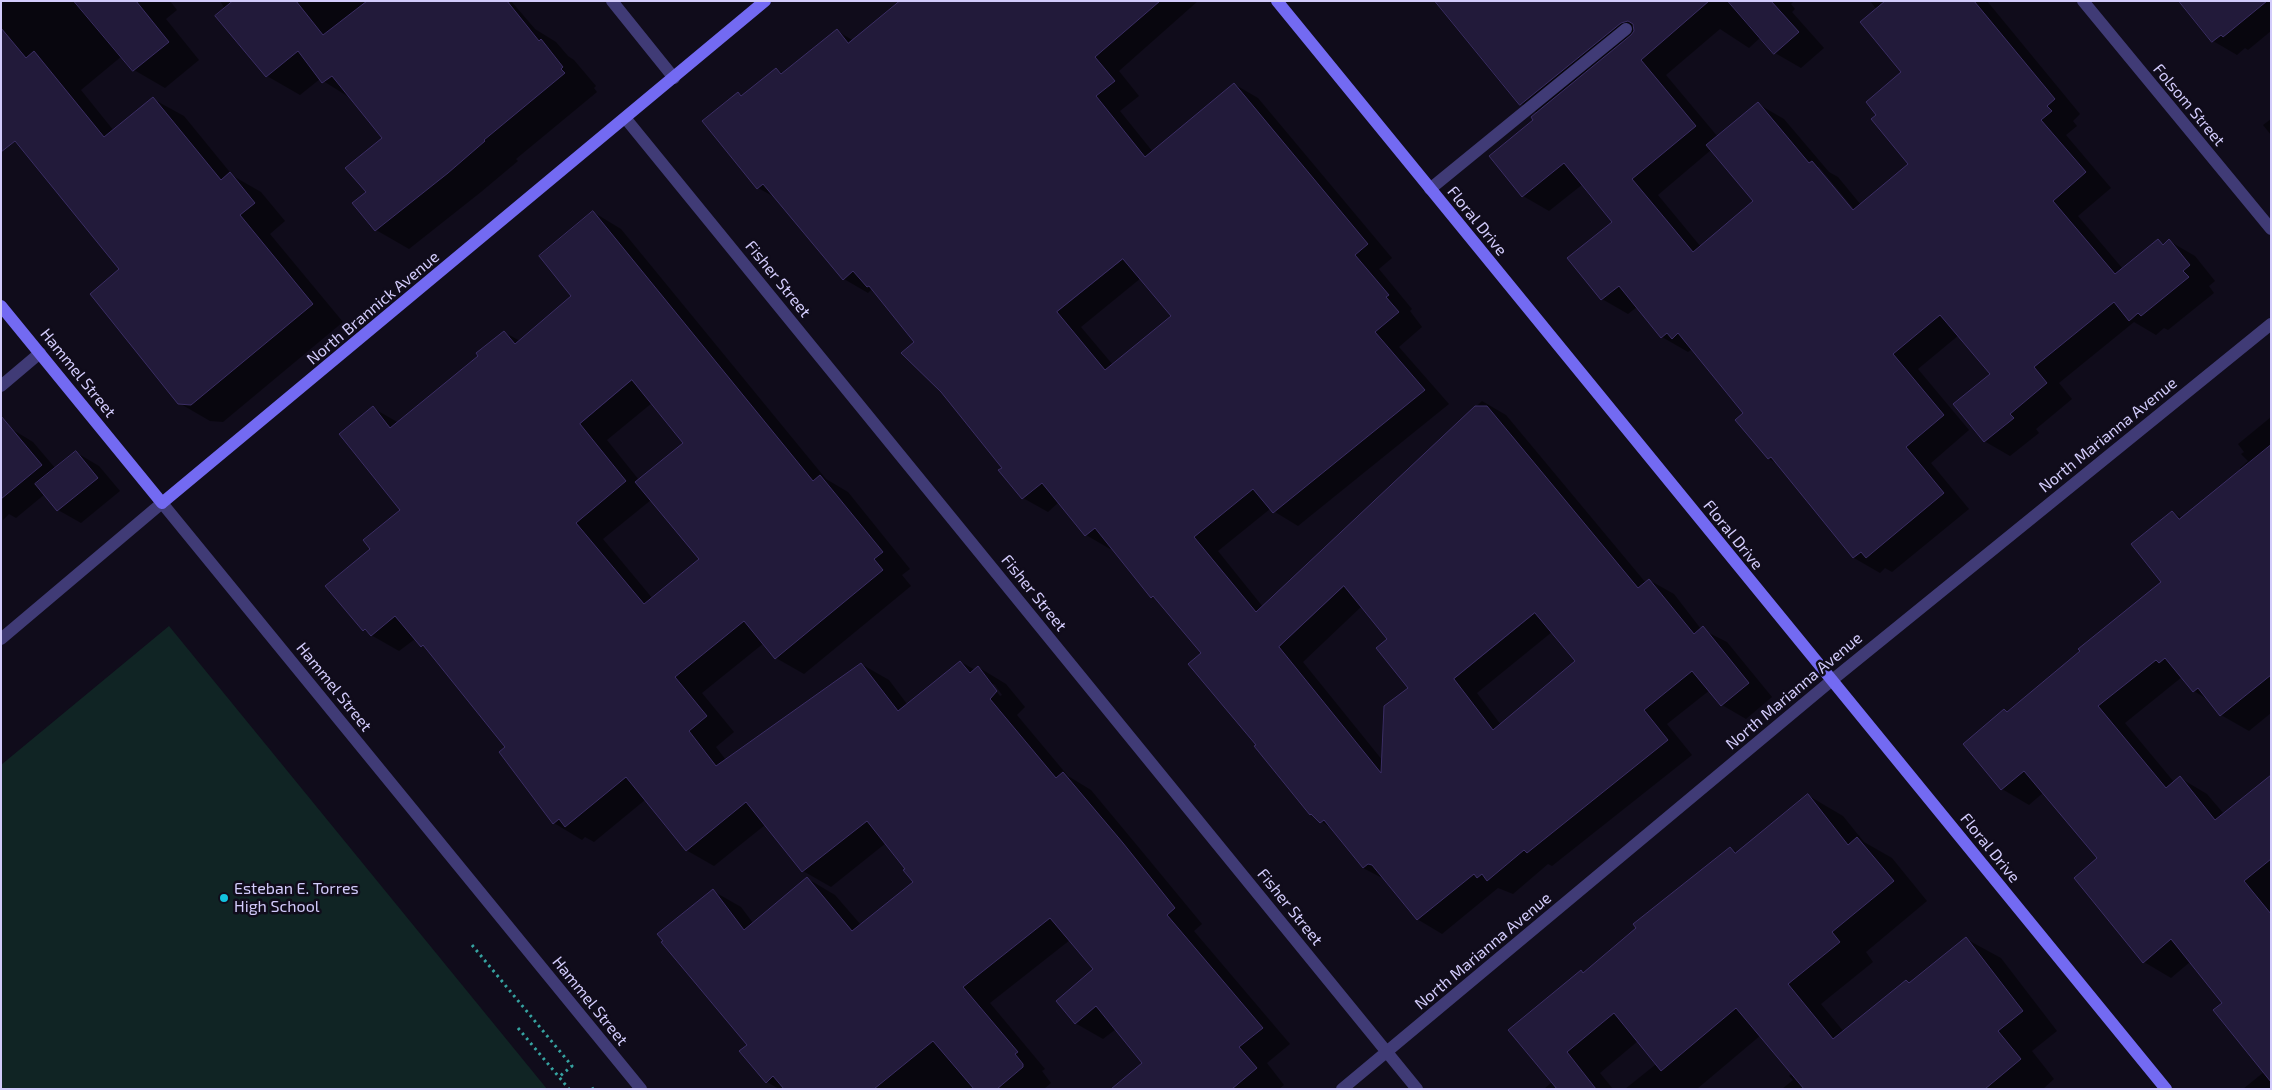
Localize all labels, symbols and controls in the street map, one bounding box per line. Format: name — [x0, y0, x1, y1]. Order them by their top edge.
street label: Folsom Street — [2149, 60, 2229, 150]
street label: Floral Drive — [1443, 182, 1511, 260]
street label: Fisher Street — [741, 237, 815, 321]
street label: North Brannick Avenue — [303, 247, 443, 369]
street label: Hammel Street — [36, 325, 120, 421]
street label: North Marianna Avenue — [2035, 373, 2181, 497]
street label: Floral Drive — [1699, 496, 1767, 574]
street label: Fisher Street — [997, 551, 1071, 635]
street label: North Marianna Avenue — [1722, 628, 1866, 754]
street label: Hammel Street — [292, 639, 376, 735]
street label: Floral Drive — [1956, 809, 2024, 887]
street label: Fisher Street — [1253, 865, 1327, 949]
place label: Esteban E. Torres High School — [234, 879, 359, 917]
street label: North Marianna Avenue — [1411, 888, 1555, 1014]
marker: Esteban E. Torres High School — [218, 892, 230, 904]
street label: Hammel Street — [548, 953, 632, 1049]

